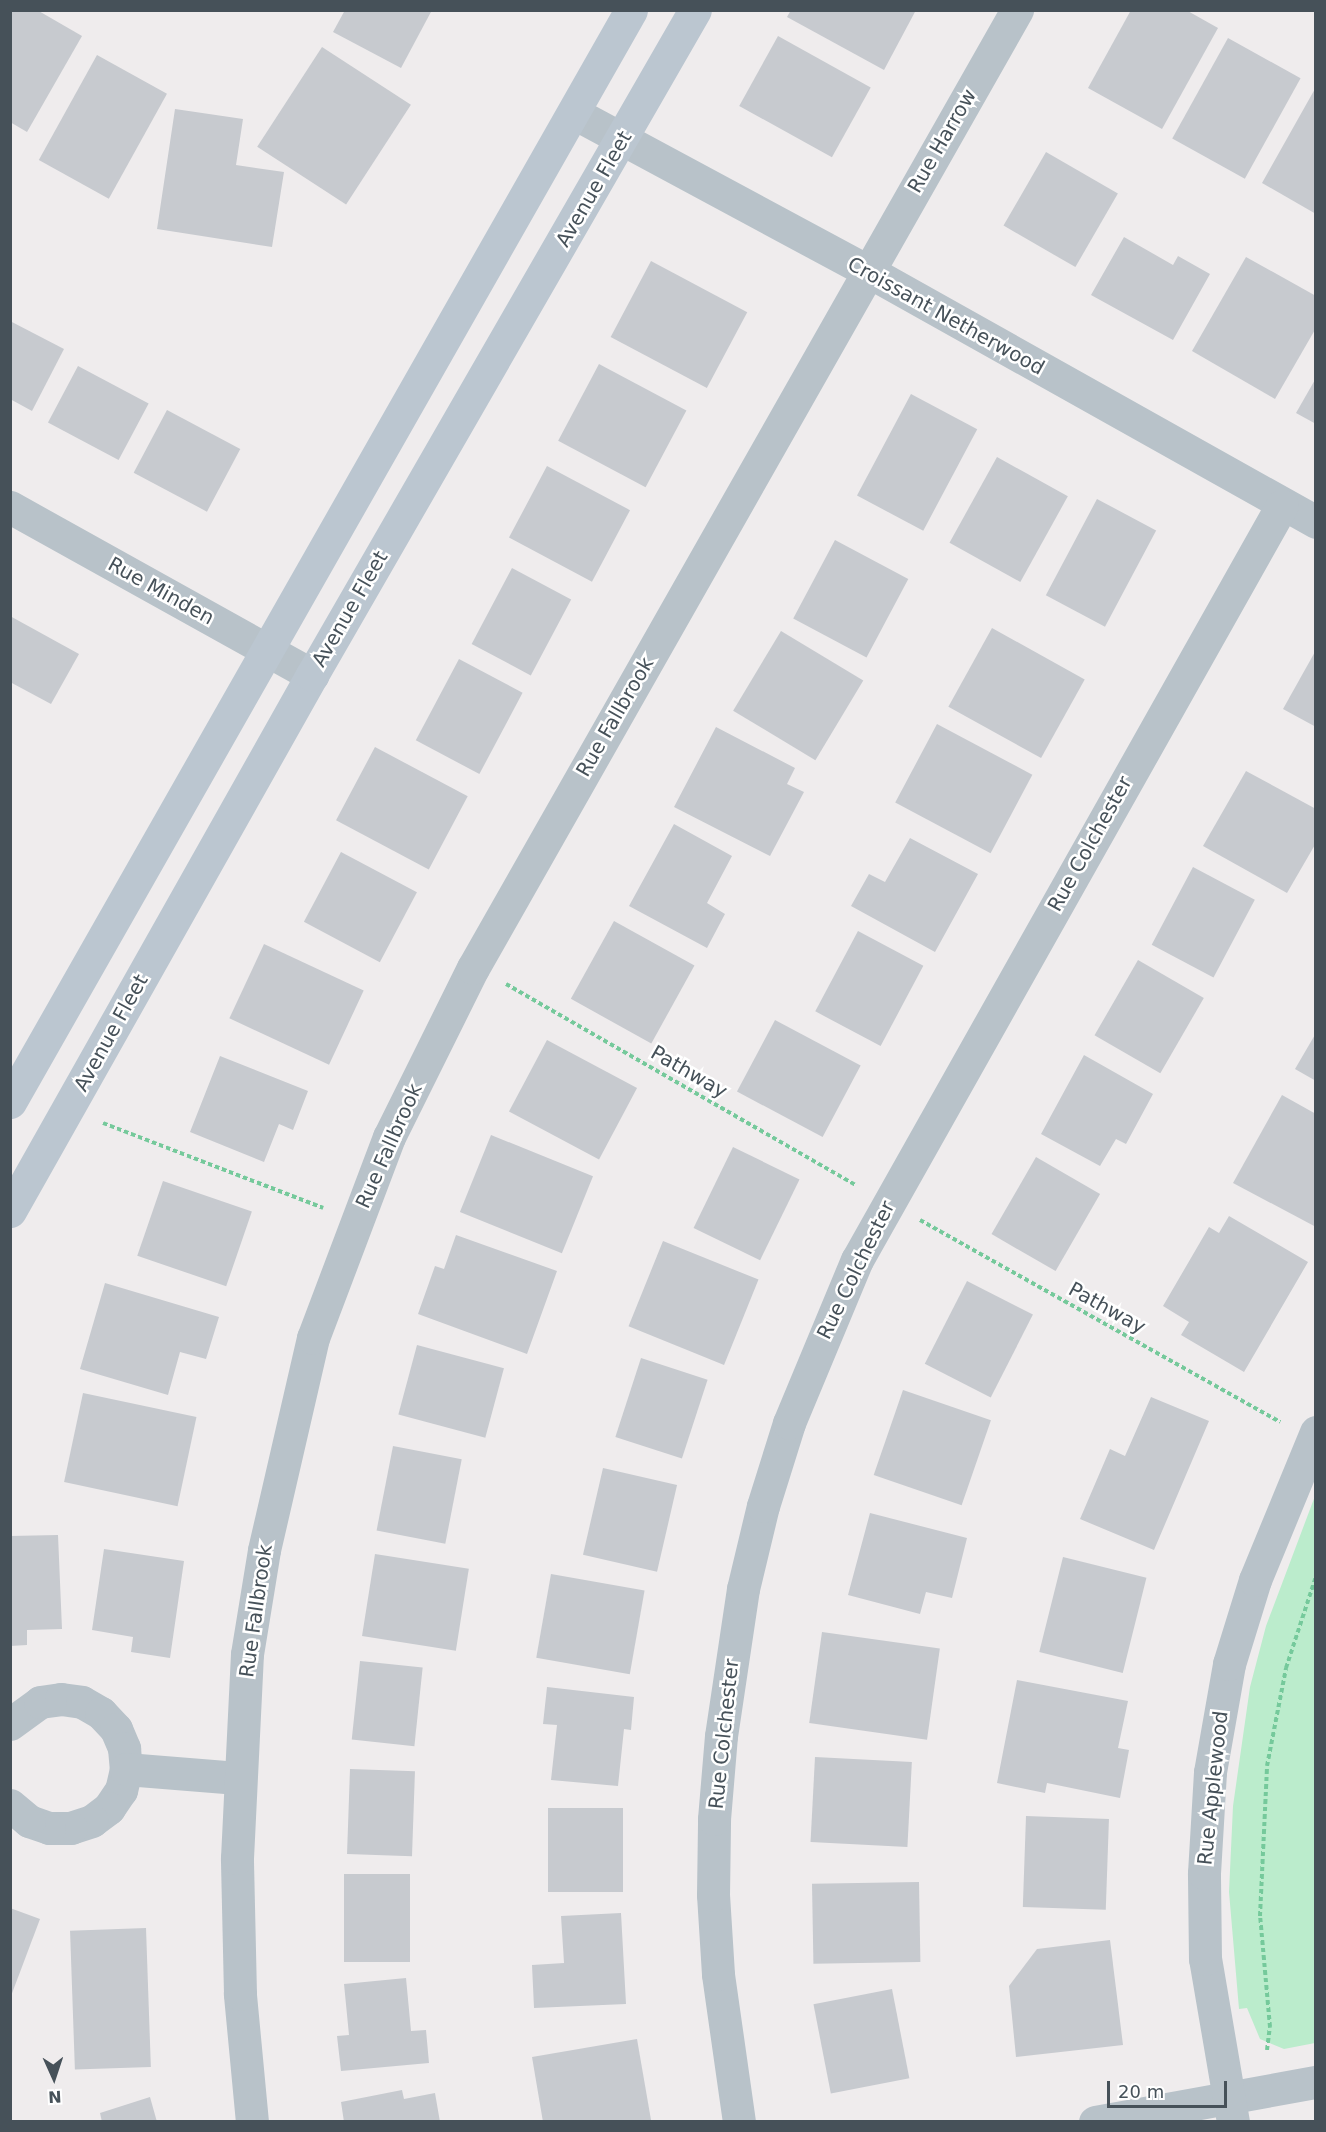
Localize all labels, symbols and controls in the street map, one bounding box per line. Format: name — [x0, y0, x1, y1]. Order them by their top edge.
street label: Rue Harrow — [903, 85, 981, 197]
street label: Avenue Fleet — [551, 127, 637, 251]
street label: Croissant Netherwood — [843, 252, 1049, 380]
street label: Avenue Fleet — [307, 547, 393, 671]
street label: Rue Minden — [104, 552, 218, 630]
street label: Rue Fallbrook — [571, 653, 659, 781]
street label: Rue Colchester — [1043, 772, 1137, 916]
street label: Avenue Fleet — [69, 970, 153, 1096]
street label: Pathway — [646, 1041, 732, 1103]
street label: Rue Fallbrook — [351, 1080, 427, 1212]
street label: Rue Colchester — [812, 1197, 900, 1343]
street label: Pathway — [1064, 1277, 1150, 1339]
street label: Rue Fallbrook — [235, 1543, 277, 1679]
street label: Rue Colchester — [704, 1658, 744, 1810]
street label: Rue Applewood — [1193, 1710, 1233, 1866]
north arrow — [24, 2048, 84, 2108]
scale bar — [1110, 2069, 1230, 2107]
text: 20 m — [1118, 2081, 1164, 2102]
text: N — [48, 2087, 62, 2106]

